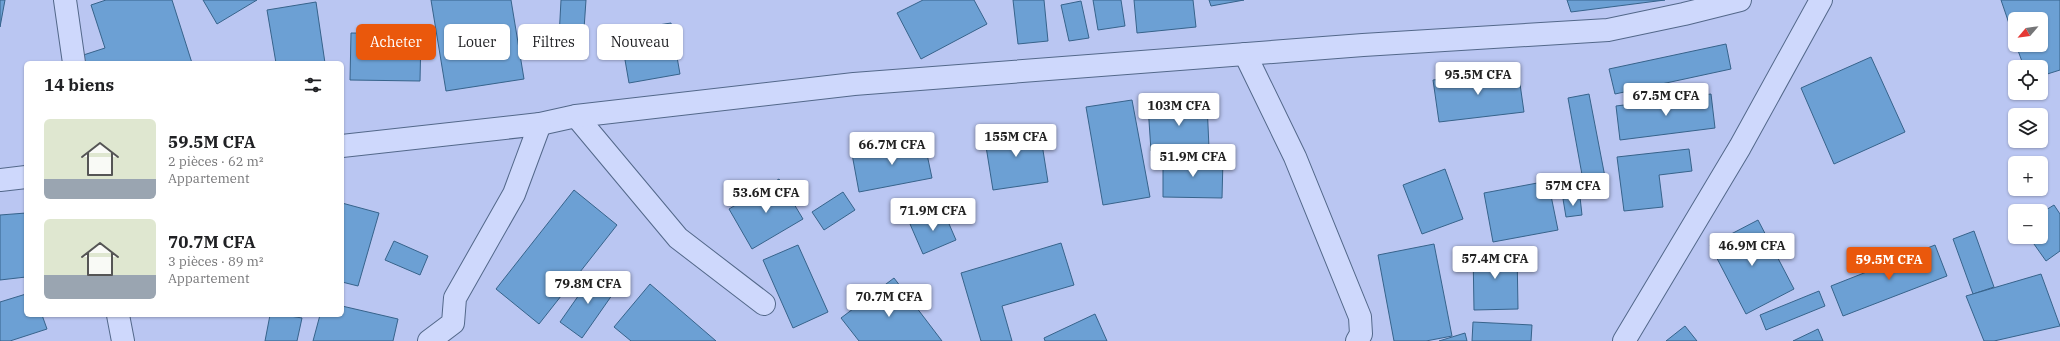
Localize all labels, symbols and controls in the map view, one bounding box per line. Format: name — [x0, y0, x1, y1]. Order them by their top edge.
north arrow — [2008, 12, 2048, 52]
map controls — [2008, 12, 2048, 244]
chip: Acheter — [356, 24, 436, 60]
chip: Louer — [444, 24, 510, 60]
chip: Filtres — [518, 24, 589, 60]
chip: Nouveau — [597, 24, 683, 60]
button: locate — [2008, 60, 2048, 100]
pin: 95.5M CFA — [1432, 62, 1524, 96]
text: 95.5M CFA — [1445, 66, 1511, 83]
text: 14 biens — [44, 74, 114, 96]
icon: filters — [302, 74, 324, 96]
pin: 67.5M CFA — [1620, 83, 1712, 117]
text: 67.5M CFA — [1633, 87, 1699, 104]
pin: 103M CFA — [1138, 93, 1220, 127]
text: 103M CFA — [1147, 97, 1211, 114]
button: layers — [2008, 108, 2048, 148]
pin: 155M CFA — [975, 124, 1057, 158]
text: 155M CFA — [984, 128, 1048, 145]
text: 59.5M CFA — [168, 131, 256, 153]
pin: 66.7M CFA — [846, 132, 938, 166]
icon: home — [76, 135, 124, 183]
text: 66.7M CFA — [859, 136, 925, 153]
pin: 51.9M CFA — [1147, 144, 1239, 178]
text: 51.9M CFA — [1160, 148, 1226, 165]
text: 2 pièces · 62 m² — [168, 153, 264, 170]
button: + — [2008, 156, 2048, 196]
text: Appartement — [168, 170, 250, 187]
pin: 57M CFA — [1536, 173, 1610, 207]
text: 57M CFA — [1545, 177, 1601, 194]
pin: 53.6M CFA — [720, 180, 812, 214]
text: 53.6M CFA — [733, 184, 799, 201]
pin: 71.9M CFA — [887, 198, 979, 232]
text: 71.9M CFA — [900, 202, 966, 219]
button: − — [2008, 204, 2048, 244]
text: 70.7M CFA — [168, 231, 256, 253]
pin: 46.9M CFA — [1706, 233, 1798, 267]
icon: home — [76, 235, 124, 283]
text: 46.9M CFA — [1719, 237, 1785, 254]
pin: 57.4M CFA — [1449, 246, 1541, 280]
pin: 59.5M CFA — [1843, 247, 1935, 281]
text: 57.4M CFA — [1462, 250, 1528, 267]
text: 59.5M CFA — [1856, 251, 1922, 268]
text: 3 pièces · 89 m² — [168, 253, 264, 270]
text: Appartement — [168, 270, 250, 287]
pin: 79.8M CFA — [542, 271, 634, 305]
text: 79.8M CFA — [555, 275, 621, 292]
pin: 70.7M CFA — [843, 284, 935, 318]
text: 70.7M CFA — [856, 288, 922, 305]

